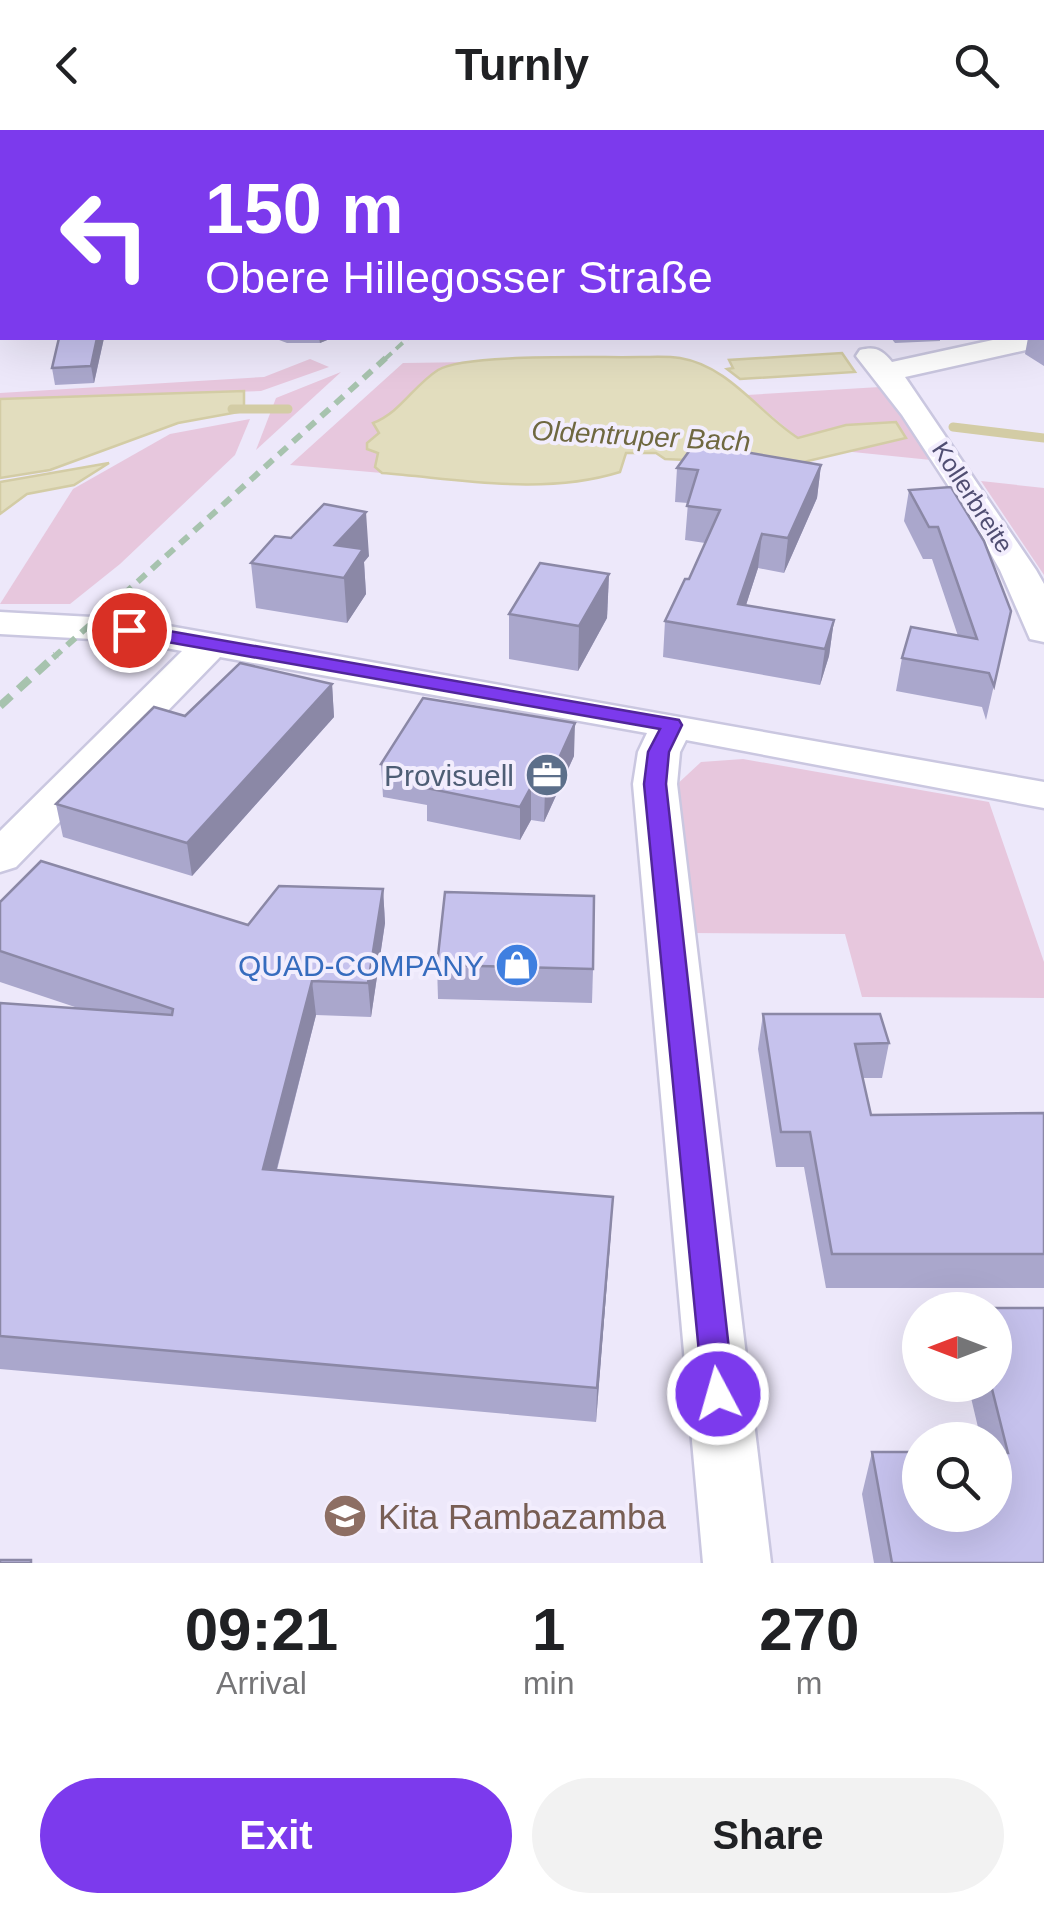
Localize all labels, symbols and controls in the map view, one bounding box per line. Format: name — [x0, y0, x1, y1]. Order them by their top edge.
icon: back — [40, 38, 95, 93]
icon: search — [949, 38, 1004, 93]
text: Turnly — [455, 39, 589, 90]
icon: left — [40, 170, 170, 300]
text: 150 m — [205, 170, 403, 248]
text: Obere Hillegosser Straße — [205, 252, 713, 303]
water label: Oldentruper Bach — [531, 415, 751, 457]
street label: Kollerbreite — [927, 436, 1019, 558]
pin — [87, 588, 172, 673]
icon: arrive — [102, 603, 157, 658]
office icon: Provisuell — [524, 752, 570, 798]
place label: Provisuell — [384, 759, 514, 792]
shop icon: QUAD-COMPANY — [494, 942, 540, 988]
place label: QUAD-COMPANY — [238, 949, 484, 982]
north arrow — [902, 1292, 1012, 1402]
map controls — [902, 1292, 1012, 1532]
position arrow — [666, 1342, 770, 1446]
button: search — [902, 1422, 1012, 1532]
school or university icon: Kita Rambazamba — [322, 1493, 368, 1539]
place label: Kita Rambazamba — [378, 1497, 666, 1536]
text: 09:21 — [185, 1596, 338, 1663]
text: 1 — [532, 1596, 565, 1663]
text: 270 — [759, 1596, 859, 1663]
text: Arrival — [216, 1665, 307, 1701]
text: min — [523, 1665, 574, 1701]
text: m — [796, 1665, 823, 1701]
button: Exit — [40, 1778, 512, 1893]
button: Share — [532, 1778, 1004, 1893]

